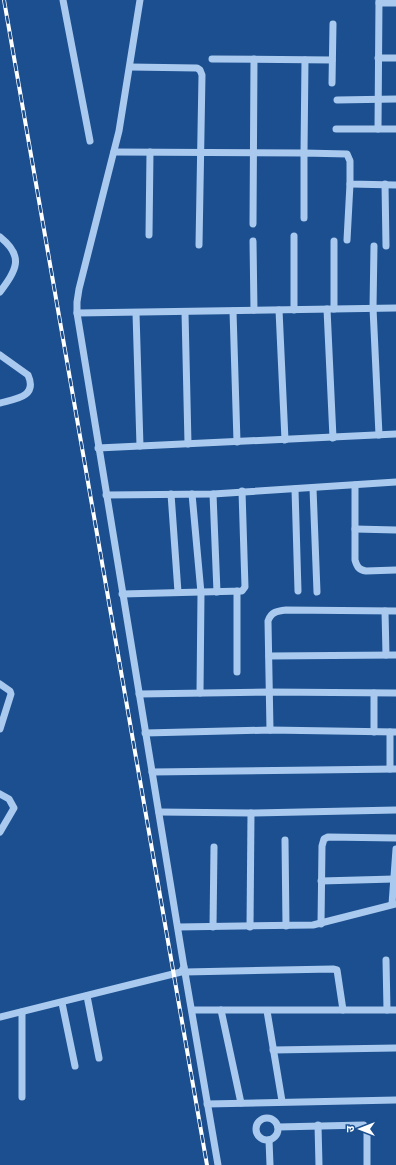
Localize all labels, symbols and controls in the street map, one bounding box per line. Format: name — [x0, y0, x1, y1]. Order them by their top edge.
north arrow — [340, 1109, 380, 1149]
text: उ — [343, 1125, 357, 1132]

